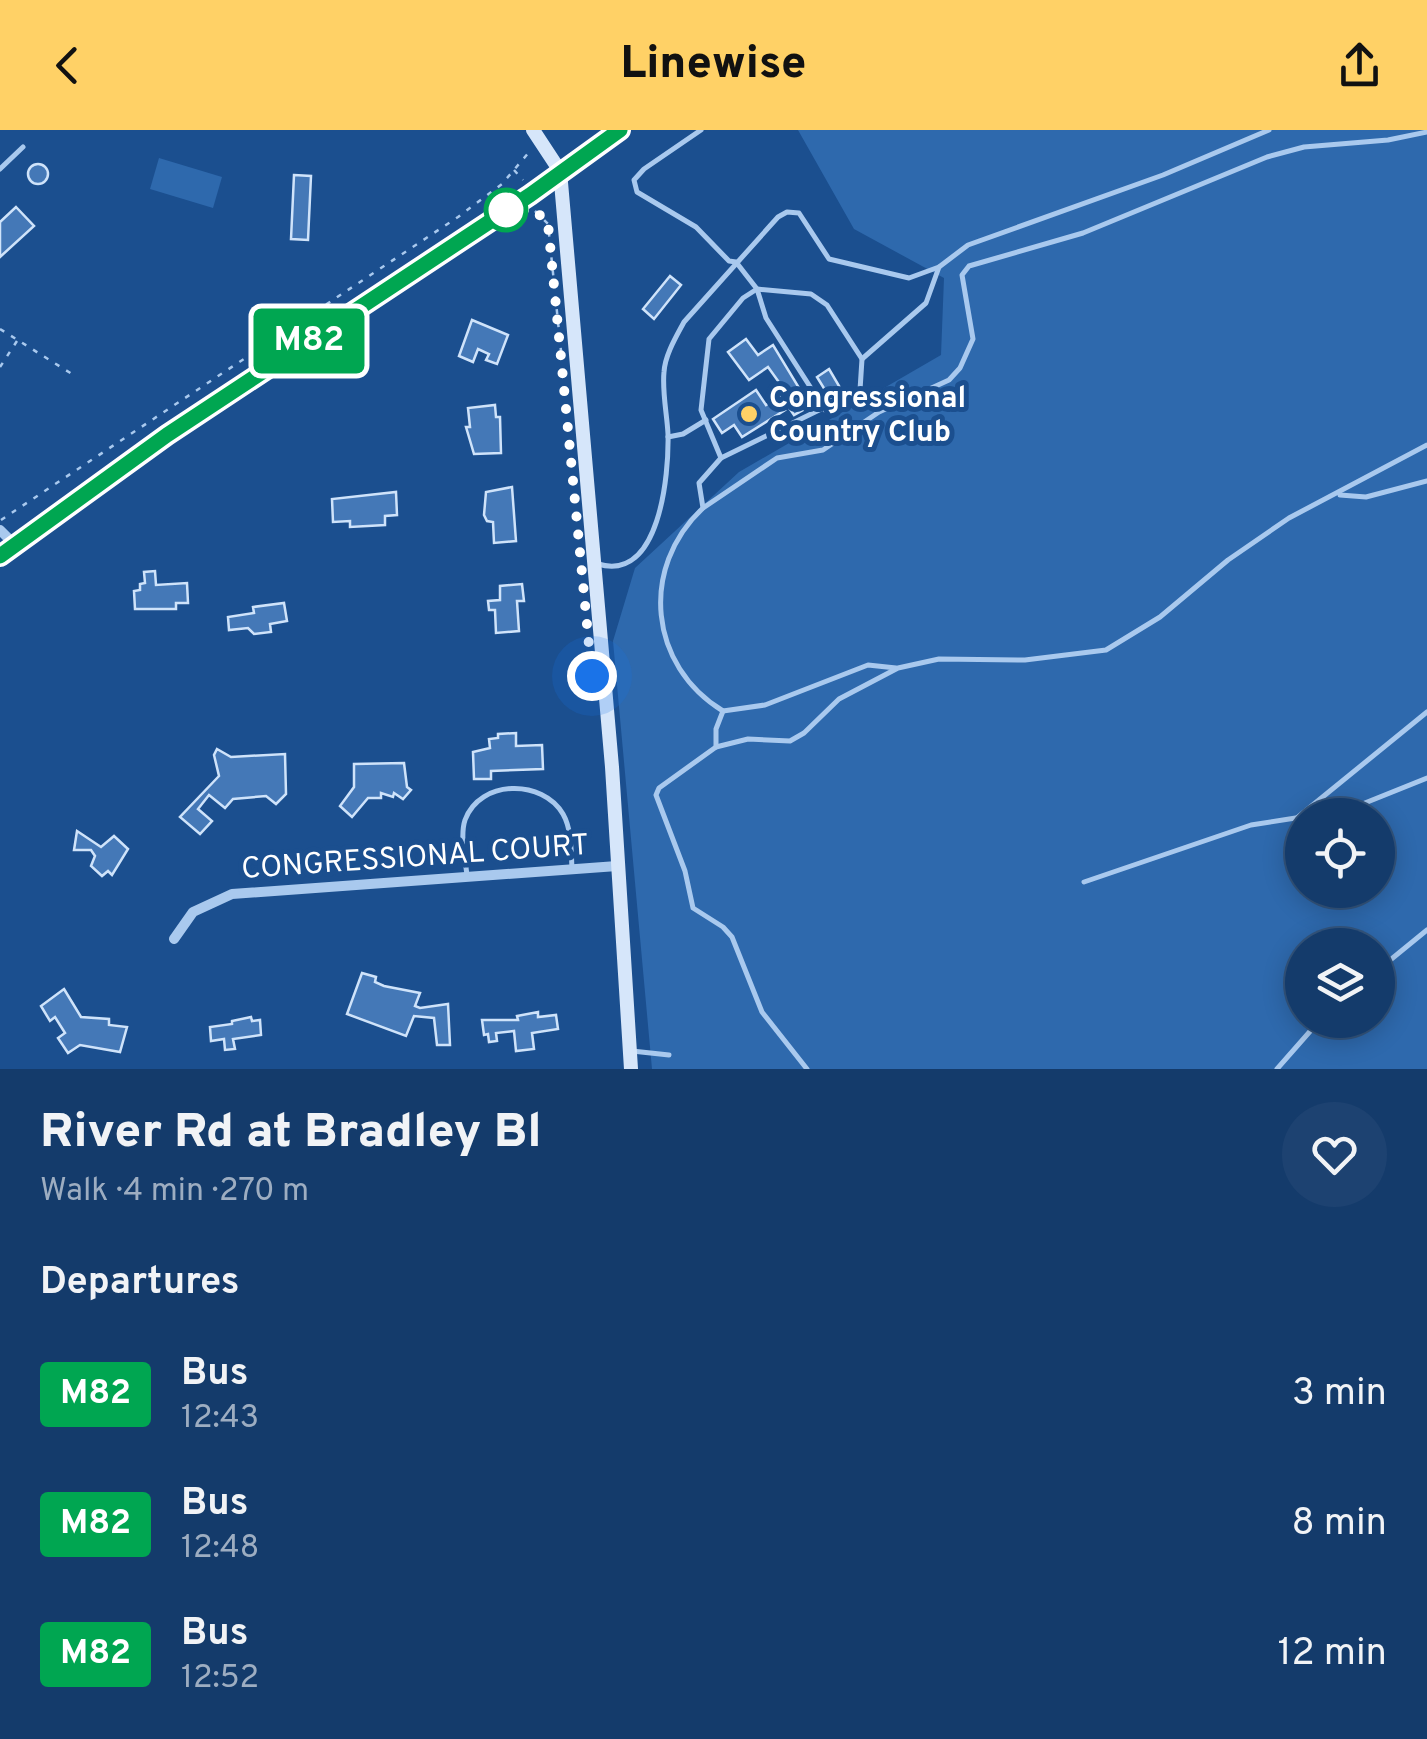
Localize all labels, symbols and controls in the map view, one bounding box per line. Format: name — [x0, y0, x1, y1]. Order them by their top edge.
text: Linewise — [621, 37, 806, 94]
icon: back — [40, 38, 95, 93]
icon: share — [1332, 38, 1387, 93]
unlabelled marker — [485, 189, 527, 231]
line badge: M82 — [252, 308, 366, 374]
text: M82 — [273, 319, 345, 363]
place label: Congressional Country Club — [769, 381, 966, 452]
marker: Congressional Country Club — [738, 403, 760, 425]
your location — [567, 651, 617, 701]
map controls — [1285, 798, 1395, 1038]
button: locate — [1285, 798, 1395, 908]
street label: CONGRESSIONAL COURT — [240, 828, 590, 889]
button: layers — [1285, 928, 1395, 1038]
button: heart — [1282, 1102, 1387, 1207]
text: River Rd at Bradley Bl — [40, 1104, 542, 1164]
text: Walk · 4 min · 270 m — [40, 1172, 309, 1212]
text: Departures — [40, 1259, 240, 1308]
text: Bus — [181, 1350, 249, 1399]
text: 3 min — [1292, 1370, 1387, 1419]
text: M82 — [60, 1372, 131, 1416]
text: 12:43 — [181, 1399, 259, 1439]
text: Bus — [181, 1480, 249, 1529]
text: 8 min — [1292, 1500, 1387, 1549]
text: M82 — [60, 1502, 131, 1546]
text: 12:48 — [181, 1529, 259, 1569]
text: Bus — [181, 1610, 249, 1659]
text: 12 min — [1277, 1630, 1387, 1679]
text: M82 — [60, 1632, 131, 1676]
text: 12:52 — [181, 1659, 259, 1699]

